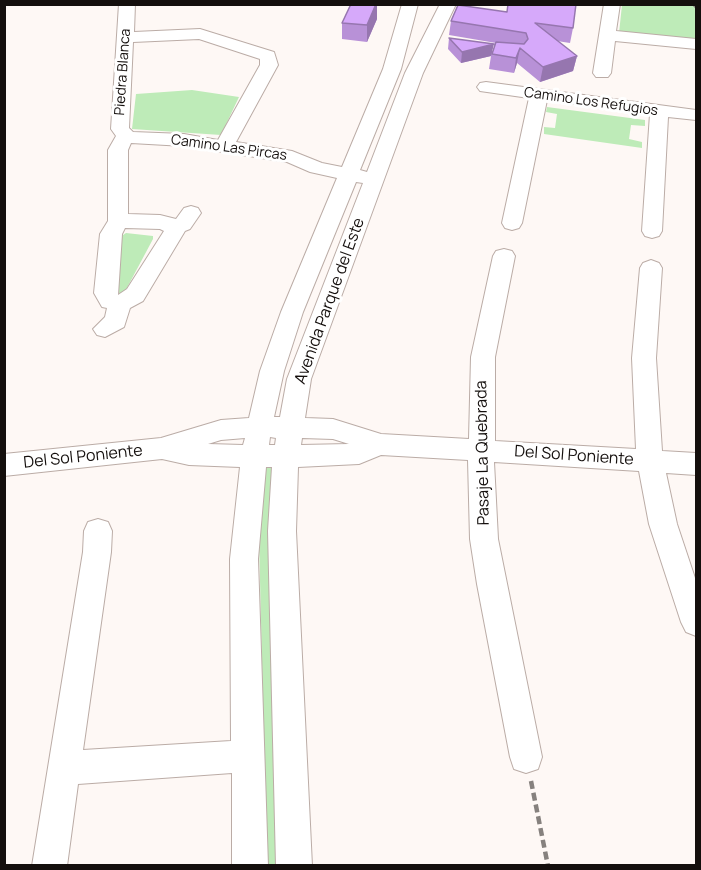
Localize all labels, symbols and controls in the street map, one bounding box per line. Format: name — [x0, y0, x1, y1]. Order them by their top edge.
street label: Piedra Blanca — [112, 28, 134, 116]
street label: Camino Los Refugios — [523, 84, 659, 120]
street label: Camino Las Pircas — [170, 132, 288, 164]
street label: Avenida Parque del Este — [291, 215, 369, 387]
street label: Pasaje La Quebrada — [472, 380, 494, 526]
street label: Del Sol Poniente — [22, 441, 144, 473]
street label: Del Sol Poniente — [514, 442, 634, 470]

